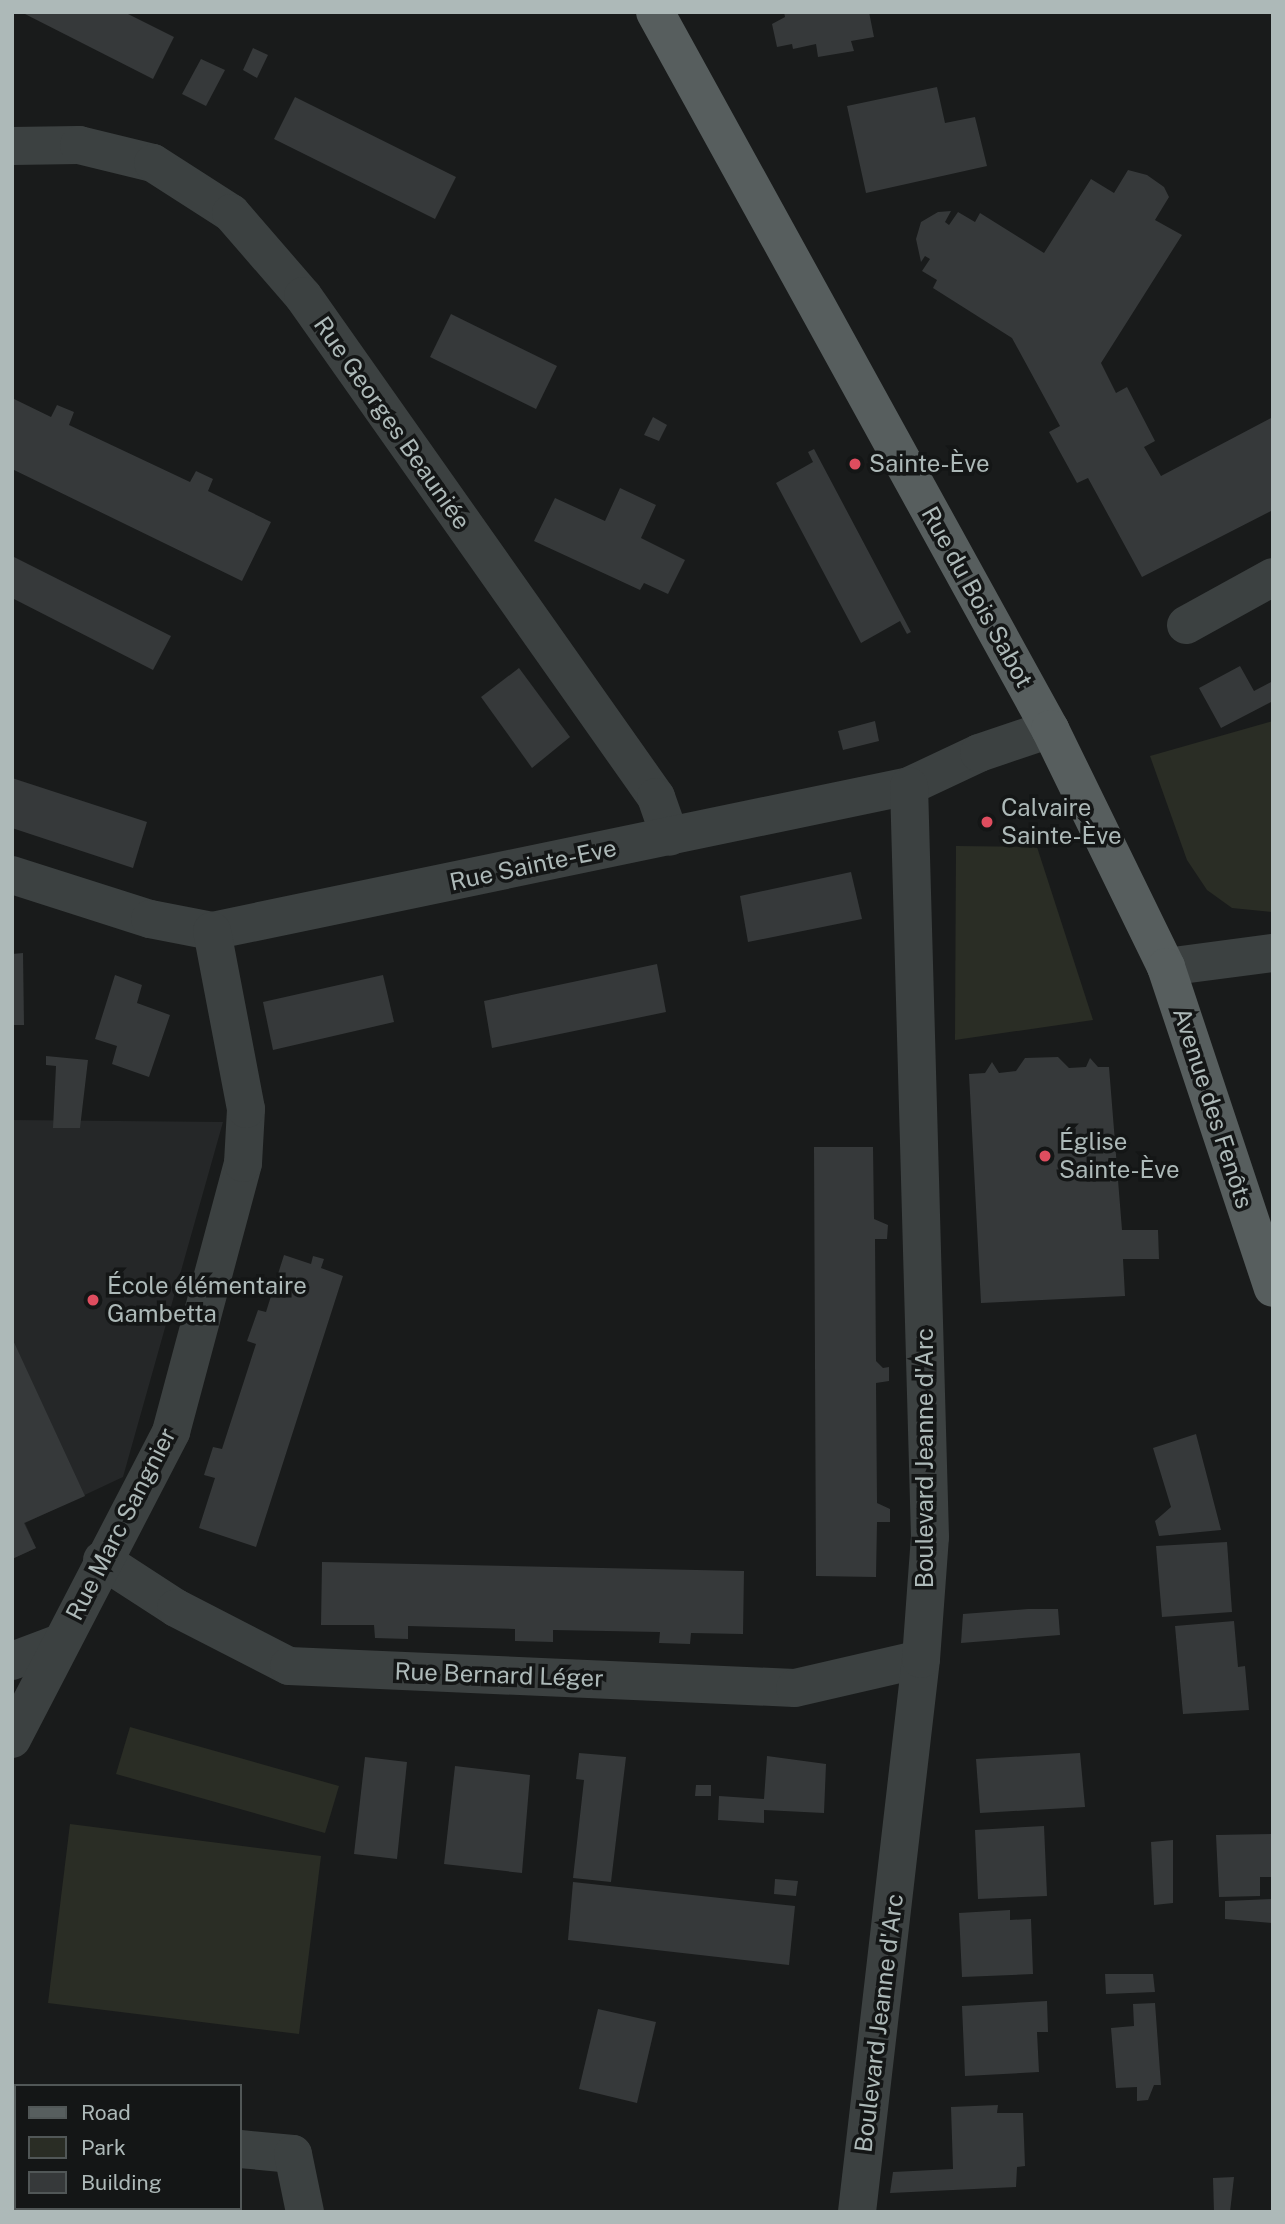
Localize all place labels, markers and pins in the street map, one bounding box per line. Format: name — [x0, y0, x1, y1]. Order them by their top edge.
place label: Sainte-Ève — [869, 450, 990, 478]
marker: Sainte-Ève — [847, 456, 863, 472]
place label: Calvaire Sainte-Ève — [1001, 794, 1122, 850]
marker: Calvaire Sainte-Ève — [979, 814, 995, 830]
place label: Église Sainte-Ève — [1059, 1128, 1180, 1184]
marker: Église Sainte-Ève — [1037, 1148, 1053, 1164]
place label: École élémentaire Gambetta — [107, 1272, 307, 1328]
marker: École élémentaire Gambetta — [85, 1292, 101, 1308]

